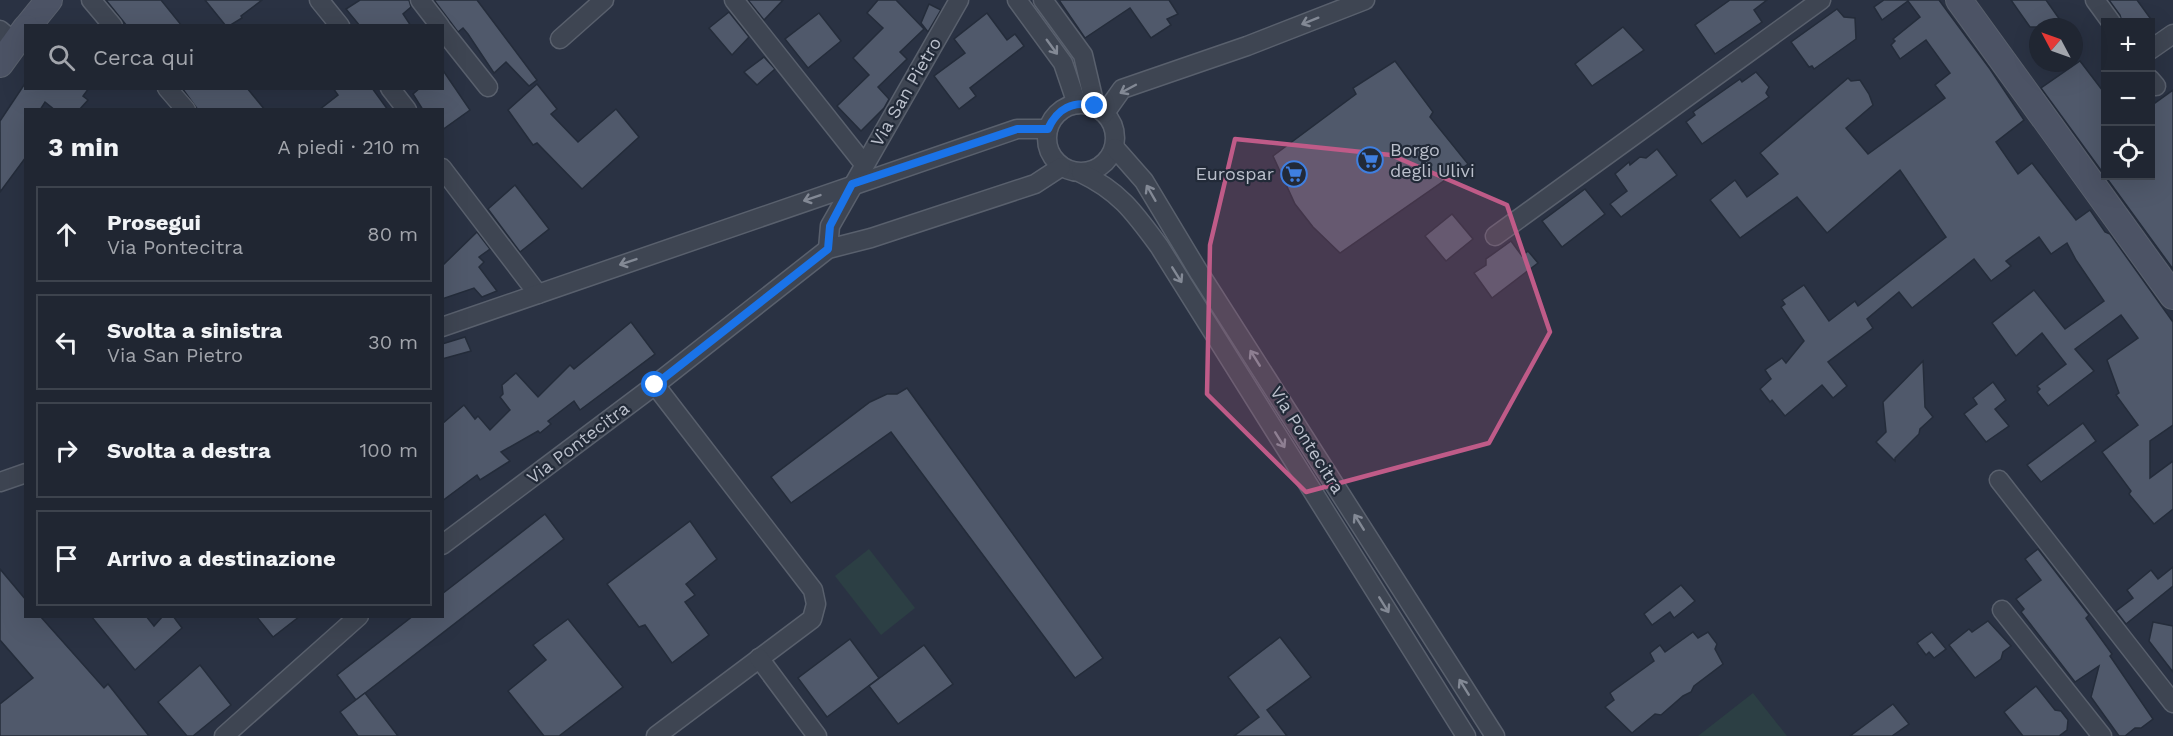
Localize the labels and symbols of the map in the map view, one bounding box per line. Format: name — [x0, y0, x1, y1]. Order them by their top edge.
one-way arrow — [1302, 17, 1320, 28]
north arrow — [2029, 18, 2083, 72]
street label: Via San Pietro — [866, 33, 945, 150]
one-way arrow — [1046, 39, 1058, 55]
one-way arrow — [1120, 83, 1137, 95]
route end — [1081, 92, 1107, 118]
place label: Borgo degli Ulivi — [1390, 139, 1475, 181]
supermarket icon: Borgo degli Ulivi — [1355, 145, 1385, 175]
supermarket icon: Eurospar — [1279, 159, 1309, 189]
place label: Eurospar — [1196, 163, 1274, 184]
one-way arrow — [1144, 185, 1156, 202]
one-way arrow — [803, 194, 822, 205]
one-way arrow — [619, 258, 638, 269]
one-way arrow — [1170, 266, 1183, 283]
one-way arrow — [1248, 350, 1260, 367]
route start — [641, 371, 667, 397]
street label: Via Pontecitra — [1266, 382, 1349, 497]
street label: Via Pontecitra — [522, 397, 633, 488]
one-way arrow — [1275, 431, 1287, 448]
one-way arrow — [1353, 514, 1365, 531]
one-way arrow — [1378, 596, 1390, 613]
one-way arrow — [1458, 679, 1470, 695]

